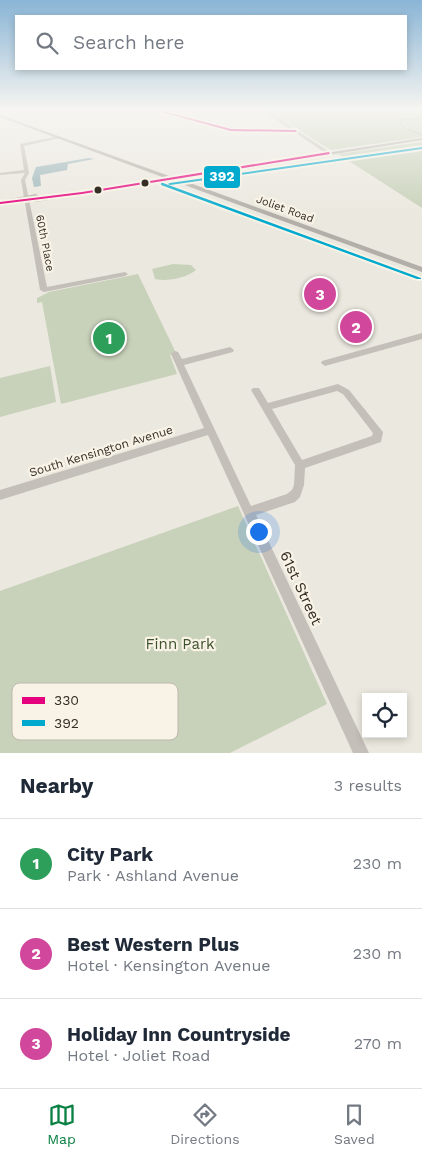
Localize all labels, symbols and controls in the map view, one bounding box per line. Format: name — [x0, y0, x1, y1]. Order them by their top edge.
search box — [15, 15, 407, 70]
icon: search — [33, 29, 61, 57]
text: Search here — [73, 31, 184, 54]
line badge: 392 — [203, 165, 241, 189]
text: 392 — [209, 168, 235, 184]
unlabelled marker — [140, 178, 150, 188]
unlabelled marker — [93, 185, 103, 195]
street label: Joliet Road — [254, 193, 316, 225]
street label: 60th Place — [33, 214, 57, 272]
pin: 3 — [304, 275, 336, 313]
pin: 2 — [340, 308, 372, 346]
pin: 1 — [93, 319, 125, 357]
street label: South Kensington Avenue — [27, 422, 175, 480]
your location — [246, 519, 272, 545]
street label: 61st Street — [276, 548, 326, 628]
park label: Finn Park — [145, 635, 215, 653]
legend — [12, 683, 178, 740]
text: 330 — [54, 692, 79, 708]
map controls — [362, 693, 407, 738]
button: locate — [362, 693, 407, 738]
text: 392 — [54, 715, 79, 731]
text: Nearby — [20, 773, 93, 798]
text: 3 results — [334, 776, 402, 795]
text: City Park — [67, 843, 153, 866]
text: 1 — [33, 854, 39, 873]
text: 230 m — [353, 854, 402, 873]
text: Park · Ashland Avenue — [67, 866, 239, 885]
text: Best Western Plus — [67, 933, 239, 956]
text: 2 — [31, 944, 41, 963]
text: 230 m — [353, 944, 402, 963]
text: Hotel · Kensington Avenue — [67, 956, 271, 975]
text: Holiday Inn Countryside — [67, 1023, 291, 1046]
text: 3 — [31, 1034, 41, 1053]
text: 270 m — [354, 1034, 402, 1053]
text: Hotel · Joliet Road — [67, 1046, 210, 1065]
tab: Map — [47, 1101, 76, 1147]
tab: Directions — [170, 1101, 240, 1147]
tab: Saved — [334, 1101, 375, 1147]

